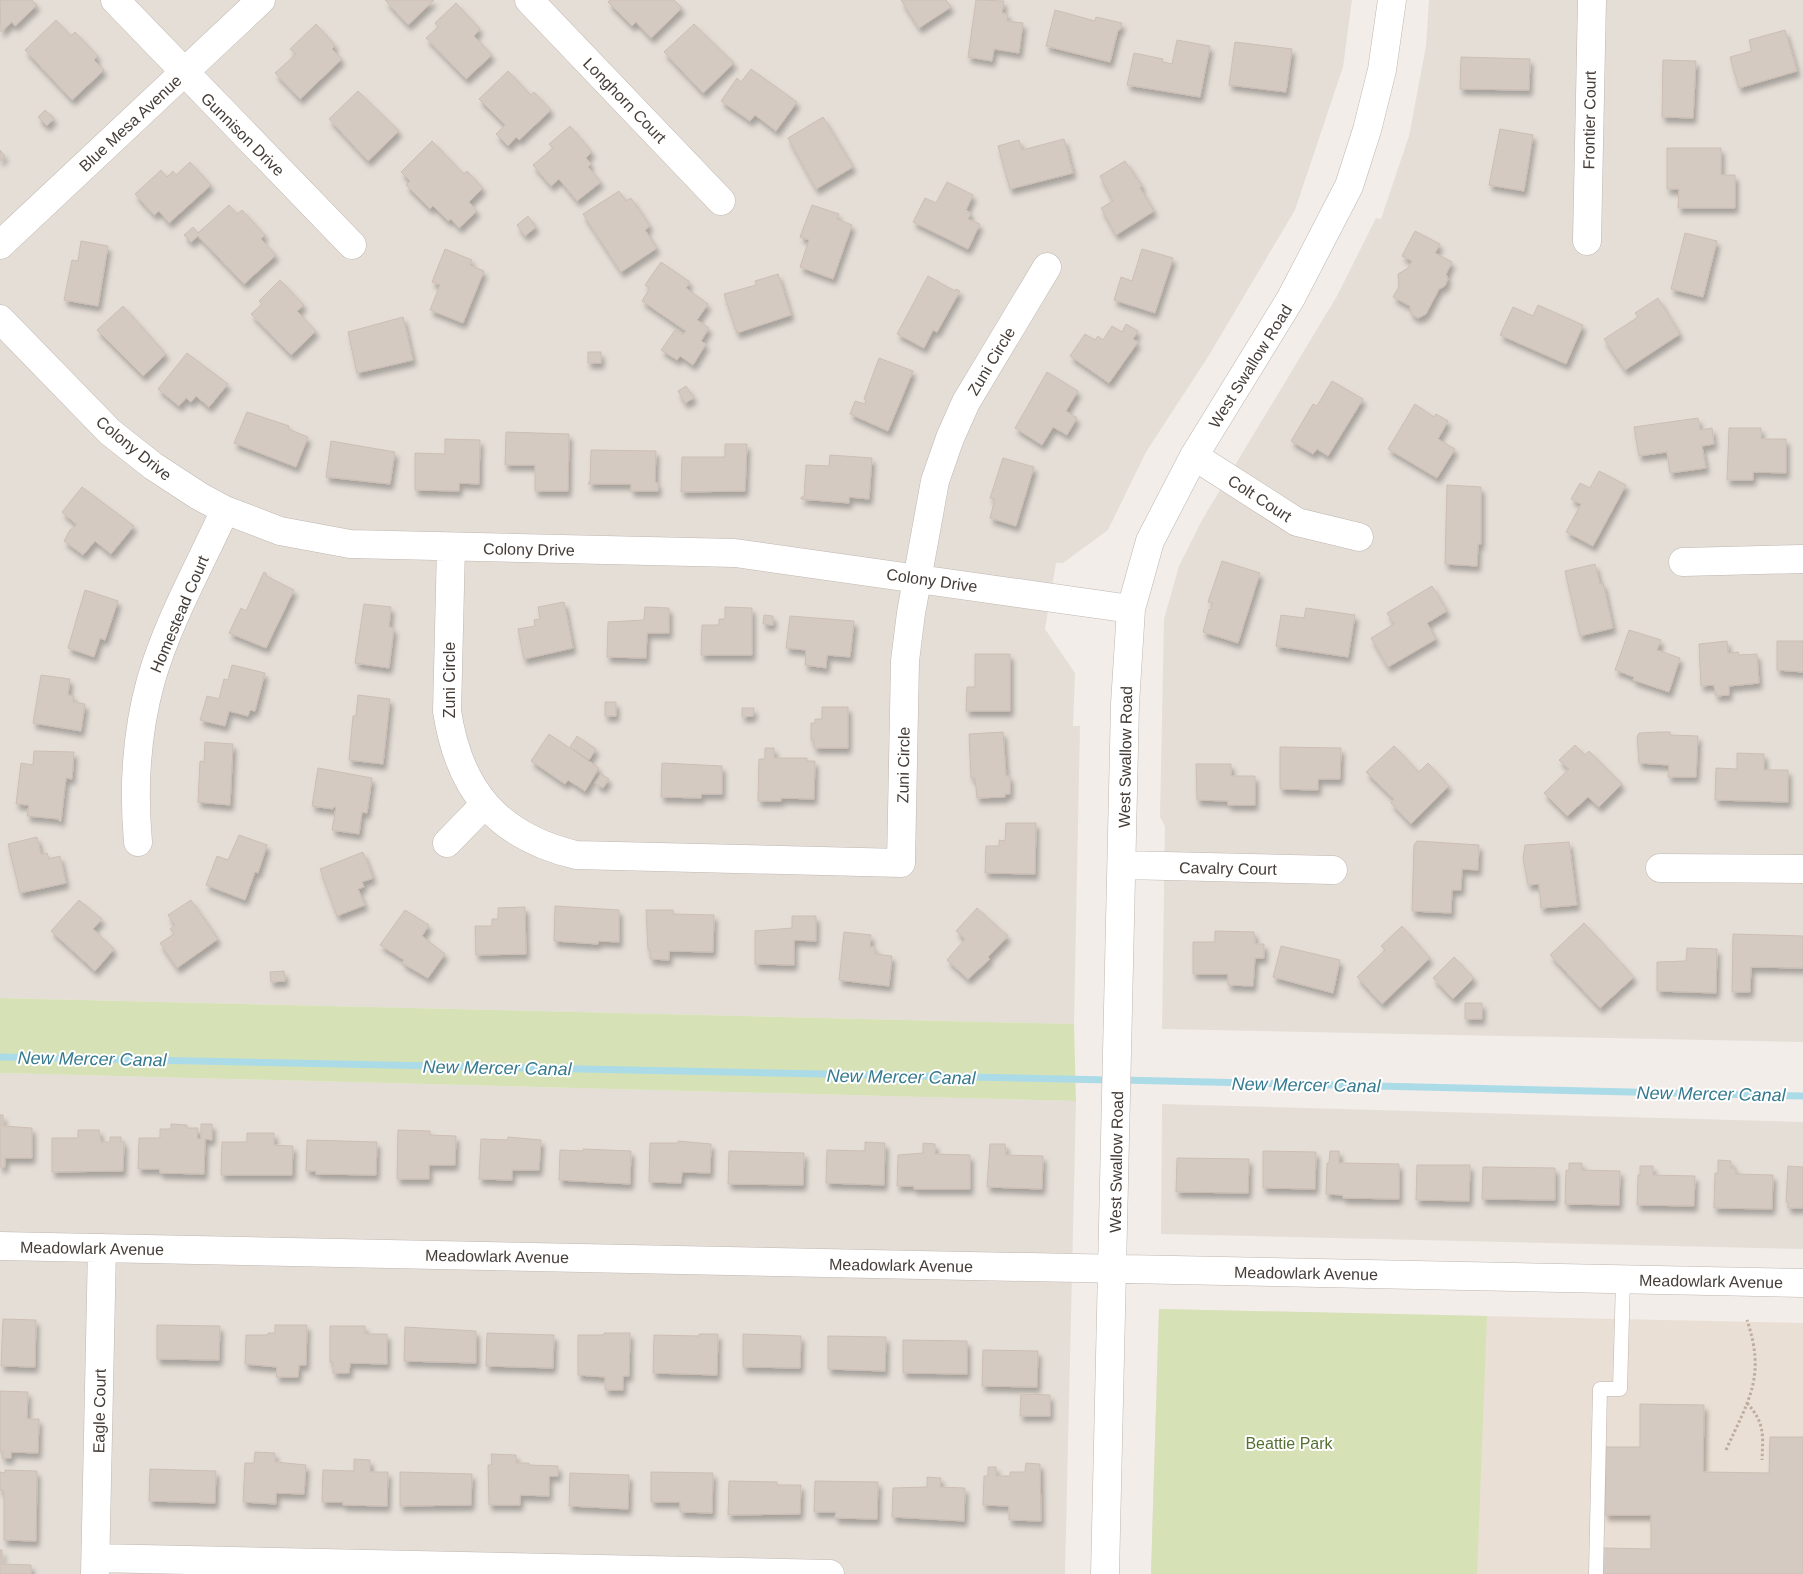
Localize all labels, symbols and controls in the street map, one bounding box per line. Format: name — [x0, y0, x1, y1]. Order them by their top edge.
street label: Longhorn Court — [580, 54, 670, 147]
street label: Frontier Court — [1580, 70, 1599, 170]
street label: Blue Mesa Avenue — [76, 72, 185, 175]
street label: Gunnison Drive — [198, 89, 288, 179]
street label: West Swallow Road — [1206, 302, 1295, 431]
street label: Zuni Circle — [964, 324, 1018, 398]
street label: Colony Drive — [93, 413, 175, 484]
street label: Colt Court — [1225, 472, 1295, 525]
street label: Colony Drive — [483, 540, 575, 559]
street label: Homestead Court — [147, 553, 212, 675]
street label: Colony Drive — [885, 566, 979, 595]
street label: Zuni Circle — [441, 642, 458, 718]
street label: West Swallow Road — [1116, 686, 1135, 828]
street label: Zuni Circle — [894, 727, 913, 803]
street label: Cavalry Court — [1179, 859, 1278, 878]
water label: New Mercer Canal — [17, 1048, 168, 1070]
water label: New Mercer Canal — [422, 1057, 573, 1079]
water label: New Mercer Canal — [826, 1066, 977, 1088]
water label: New Mercer Canal — [1231, 1074, 1382, 1096]
water label: New Mercer Canal — [1636, 1083, 1787, 1105]
street label: West Swallow Road — [1107, 1091, 1126, 1233]
street label: Meadowlark Avenue — [20, 1239, 164, 1258]
street label: Meadowlark Avenue — [425, 1247, 569, 1266]
street label: Meadowlark Avenue — [829, 1256, 973, 1275]
street label: Meadowlark Avenue — [1234, 1264, 1378, 1283]
street label: Meadowlark Avenue — [1639, 1272, 1783, 1291]
street label: Eagle Court — [90, 1368, 109, 1453]
park label: Beattie Park — [1245, 1435, 1334, 1452]

